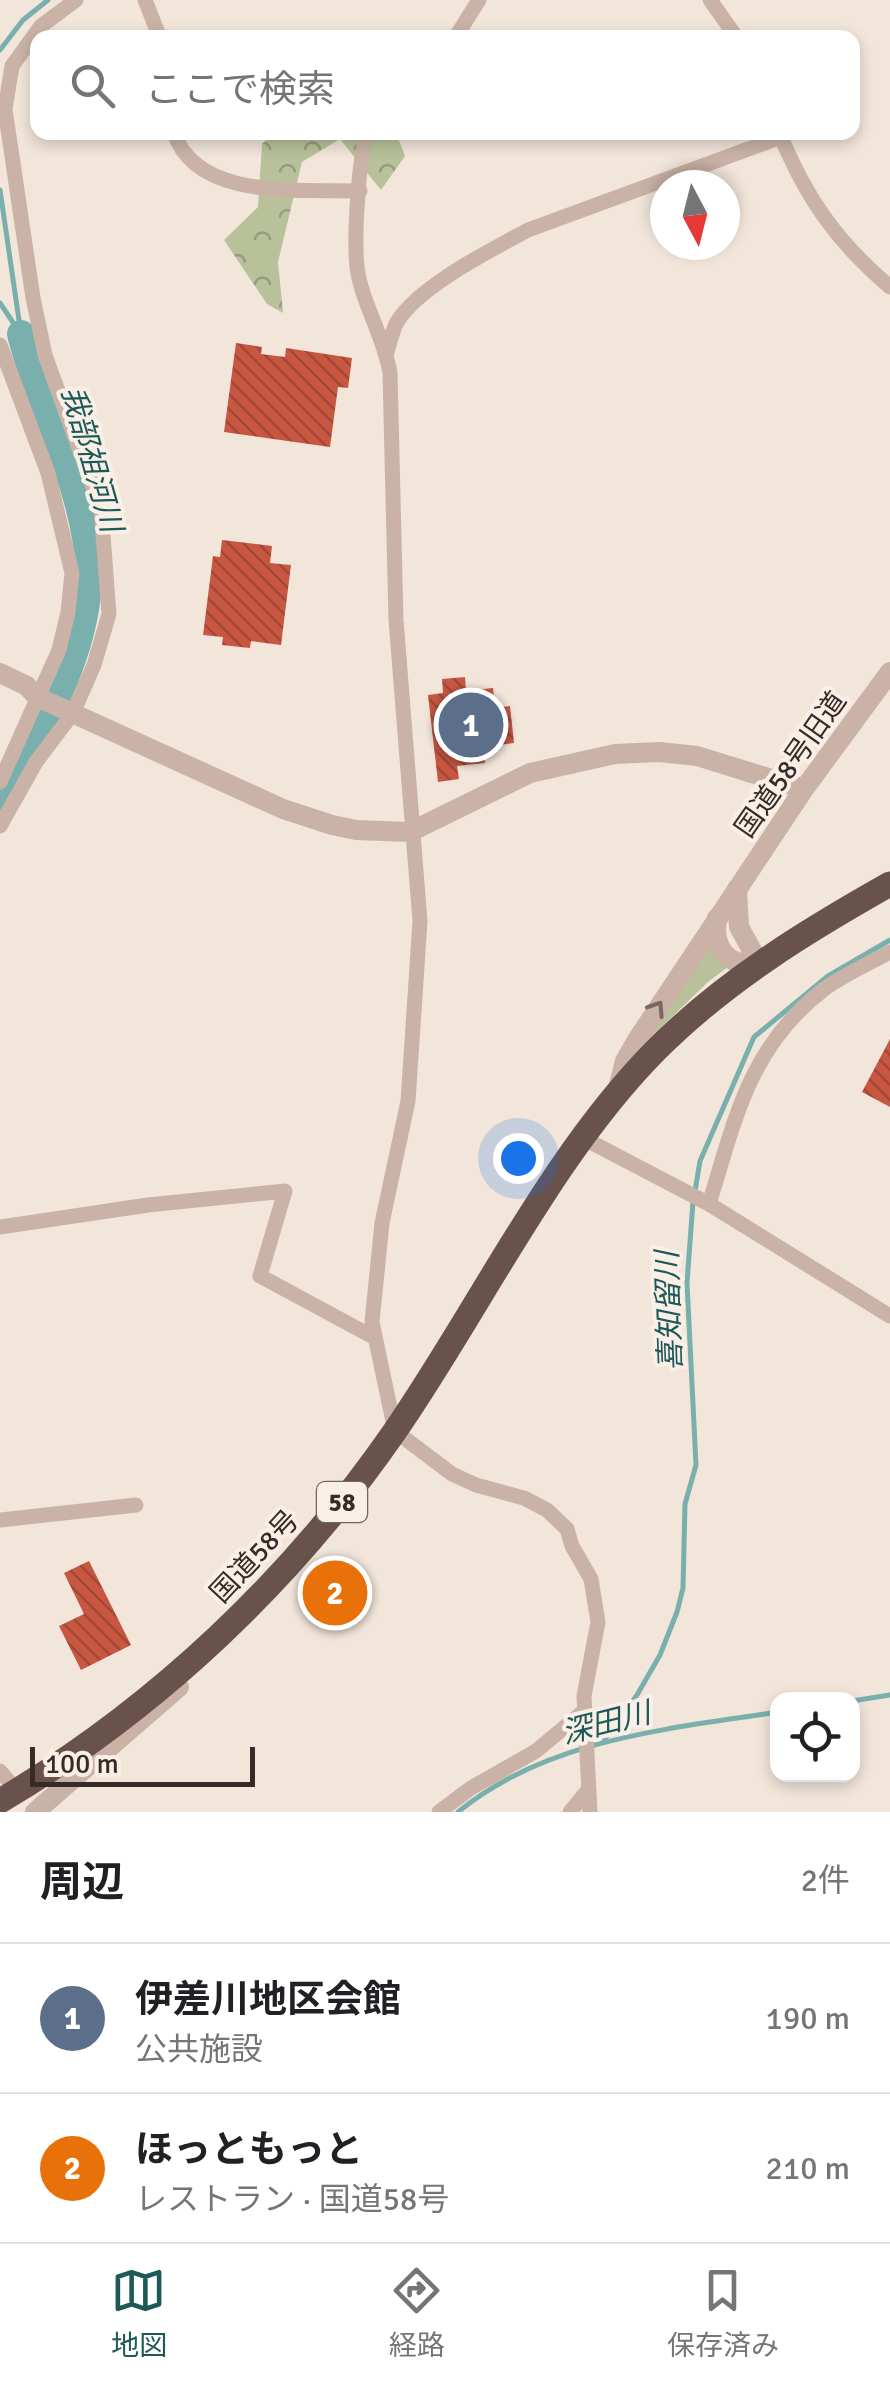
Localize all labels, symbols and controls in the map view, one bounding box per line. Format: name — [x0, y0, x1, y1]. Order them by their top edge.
search box — [30, 30, 860, 140]
icon: search — [65, 58, 120, 113]
text: ここで検索 — [145, 66, 335, 113]
north arrow — [650, 170, 740, 260]
water label: 我部祖河川 — [53, 382, 131, 539]
street label: 国道58号旧道 — [728, 685, 854, 844]
pin: 1 — [438, 688, 504, 762]
one-way arrow — [645, 1001, 664, 1019]
your location — [493, 1133, 544, 1184]
water label: 喜知留川 — [649, 1247, 690, 1372]
road number: 58 — [317, 1482, 367, 1522]
street label: 国道58号 — [203, 1503, 306, 1610]
pin: 2 — [302, 1556, 368, 1630]
map controls — [770, 1692, 860, 1782]
button: locate — [770, 1692, 860, 1782]
water label: 深田川 — [558, 1694, 657, 1752]
scale bar — [30, 1742, 255, 1786]
text: 100 m — [45, 1747, 119, 1781]
text: 周辺 — [40, 1857, 124, 1908]
text: 2件 — [801, 1861, 850, 1900]
text: 伊差川地区会館 — [135, 1976, 401, 2023]
text: 1 — [64, 1999, 81, 2038]
text: 190 m — [766, 1999, 850, 2038]
text: 公共施設 — [135, 2030, 263, 2069]
text: ほっともっと — [135, 2126, 363, 2173]
text: 2 — [64, 2149, 81, 2188]
text: 210 m — [766, 2149, 850, 2188]
text: レストラン · 国道58号 — [135, 2180, 449, 2219]
tab: 地図 — [111, 2263, 167, 2363]
tab: 経路 — [389, 2263, 445, 2363]
tab: 保存済み — [667, 2263, 779, 2363]

